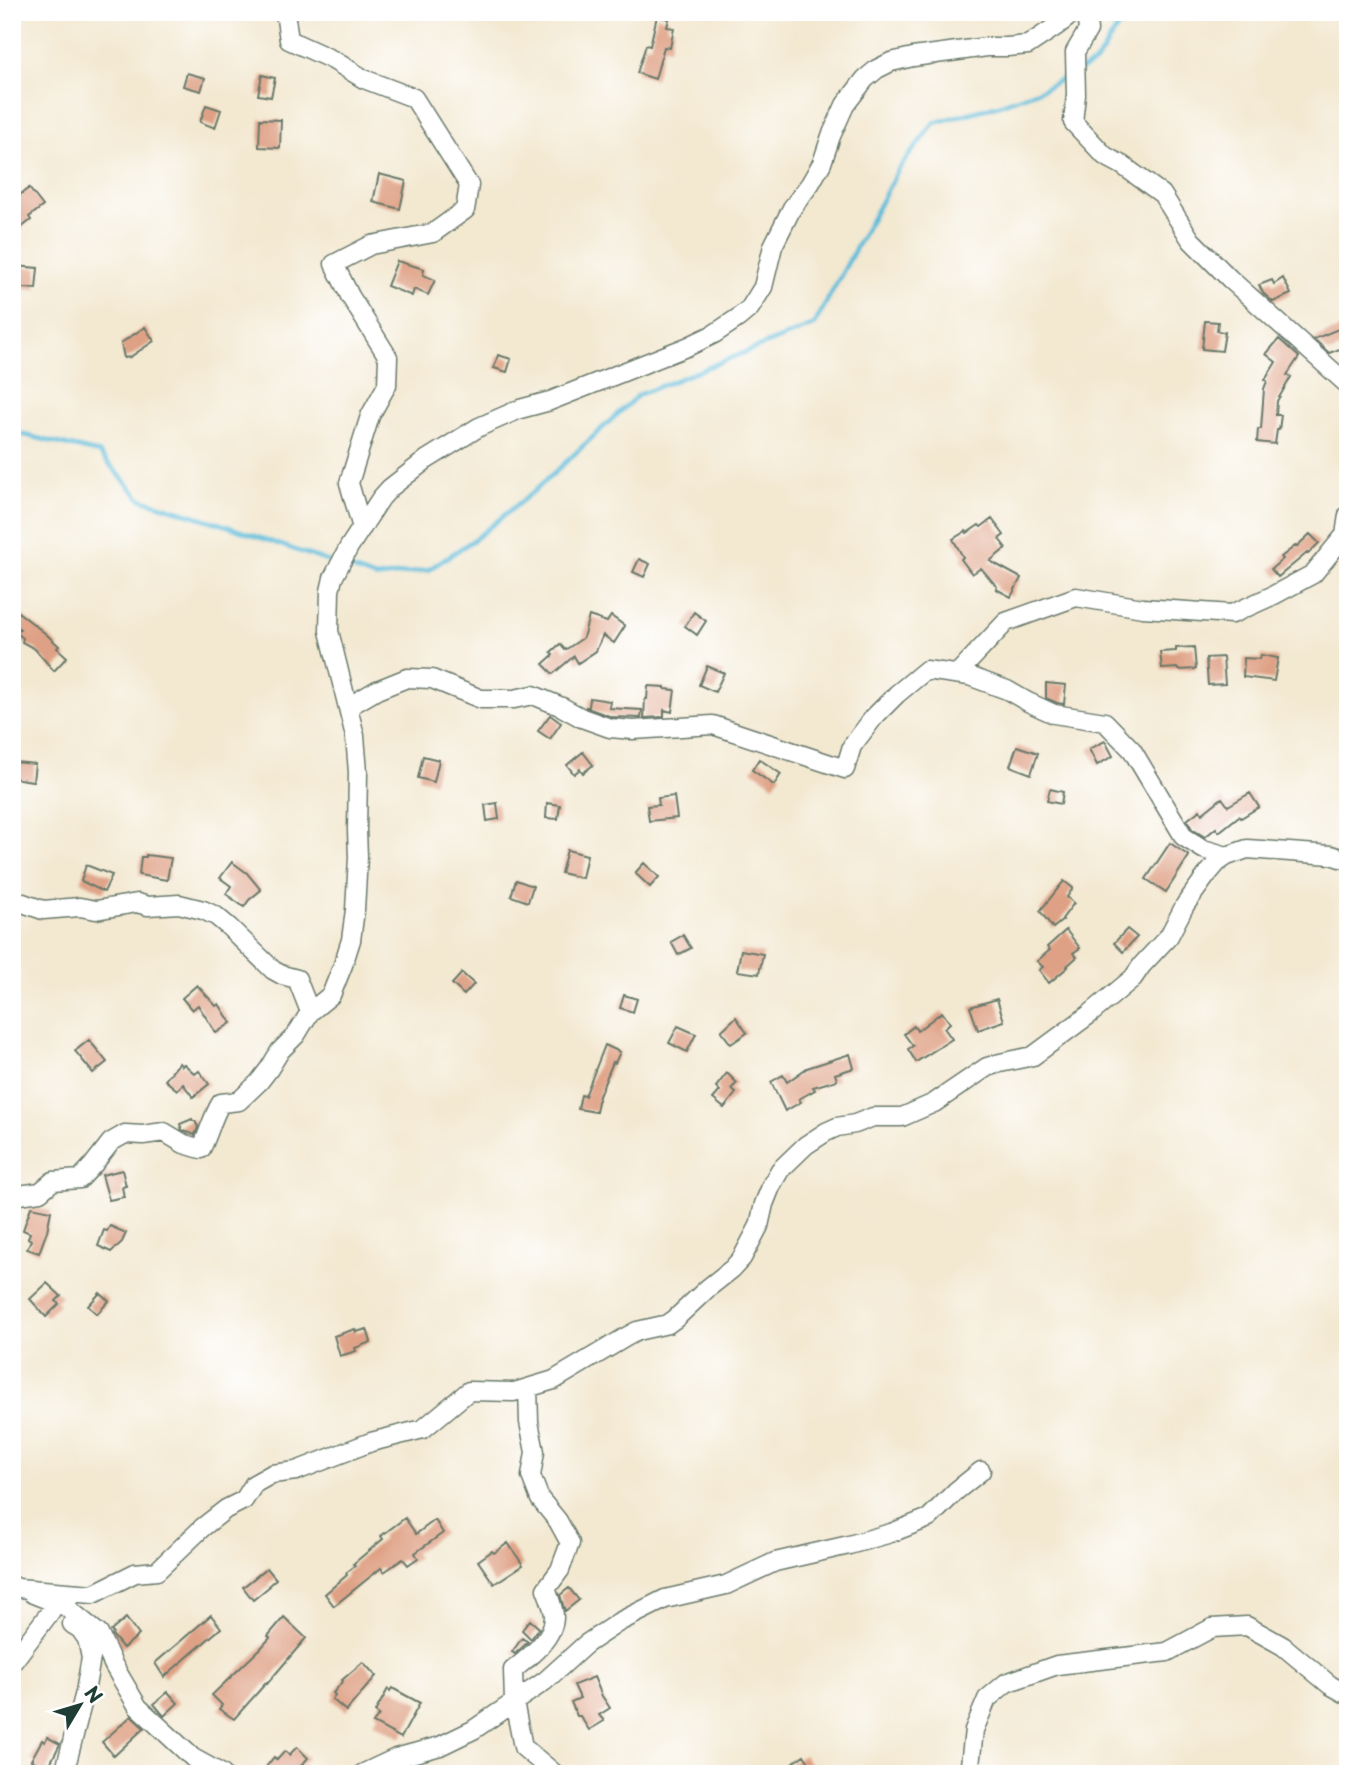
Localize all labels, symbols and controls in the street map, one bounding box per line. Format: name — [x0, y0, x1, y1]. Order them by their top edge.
north arrow — [46, 1670, 116, 1740]
text: N — [79, 1679, 110, 1708]

